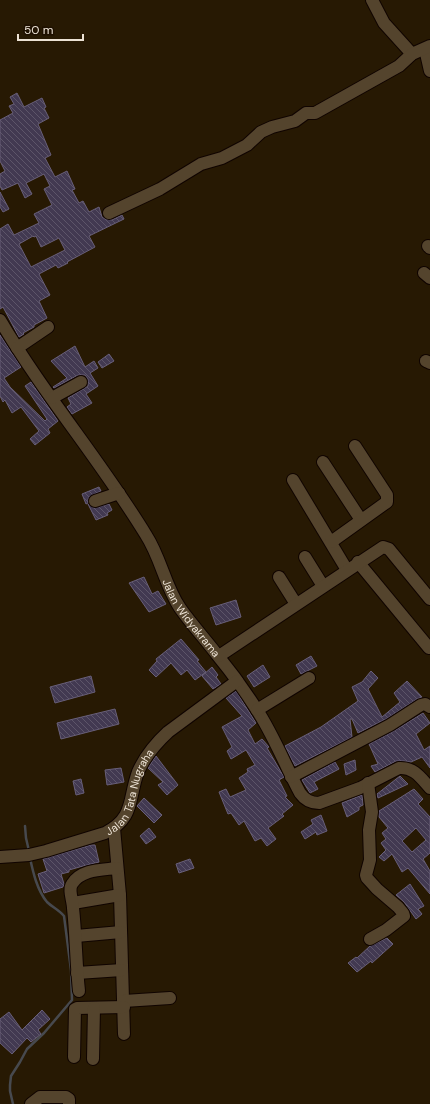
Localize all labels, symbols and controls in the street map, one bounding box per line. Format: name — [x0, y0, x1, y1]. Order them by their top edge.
scale bar — [18, 16, 83, 42]
text: 50 m — [24, 22, 53, 38]
street label: Jalan Widyakrama — [159, 577, 223, 660]
street label: Jalan Tata Nugraha — [103, 746, 157, 838]

